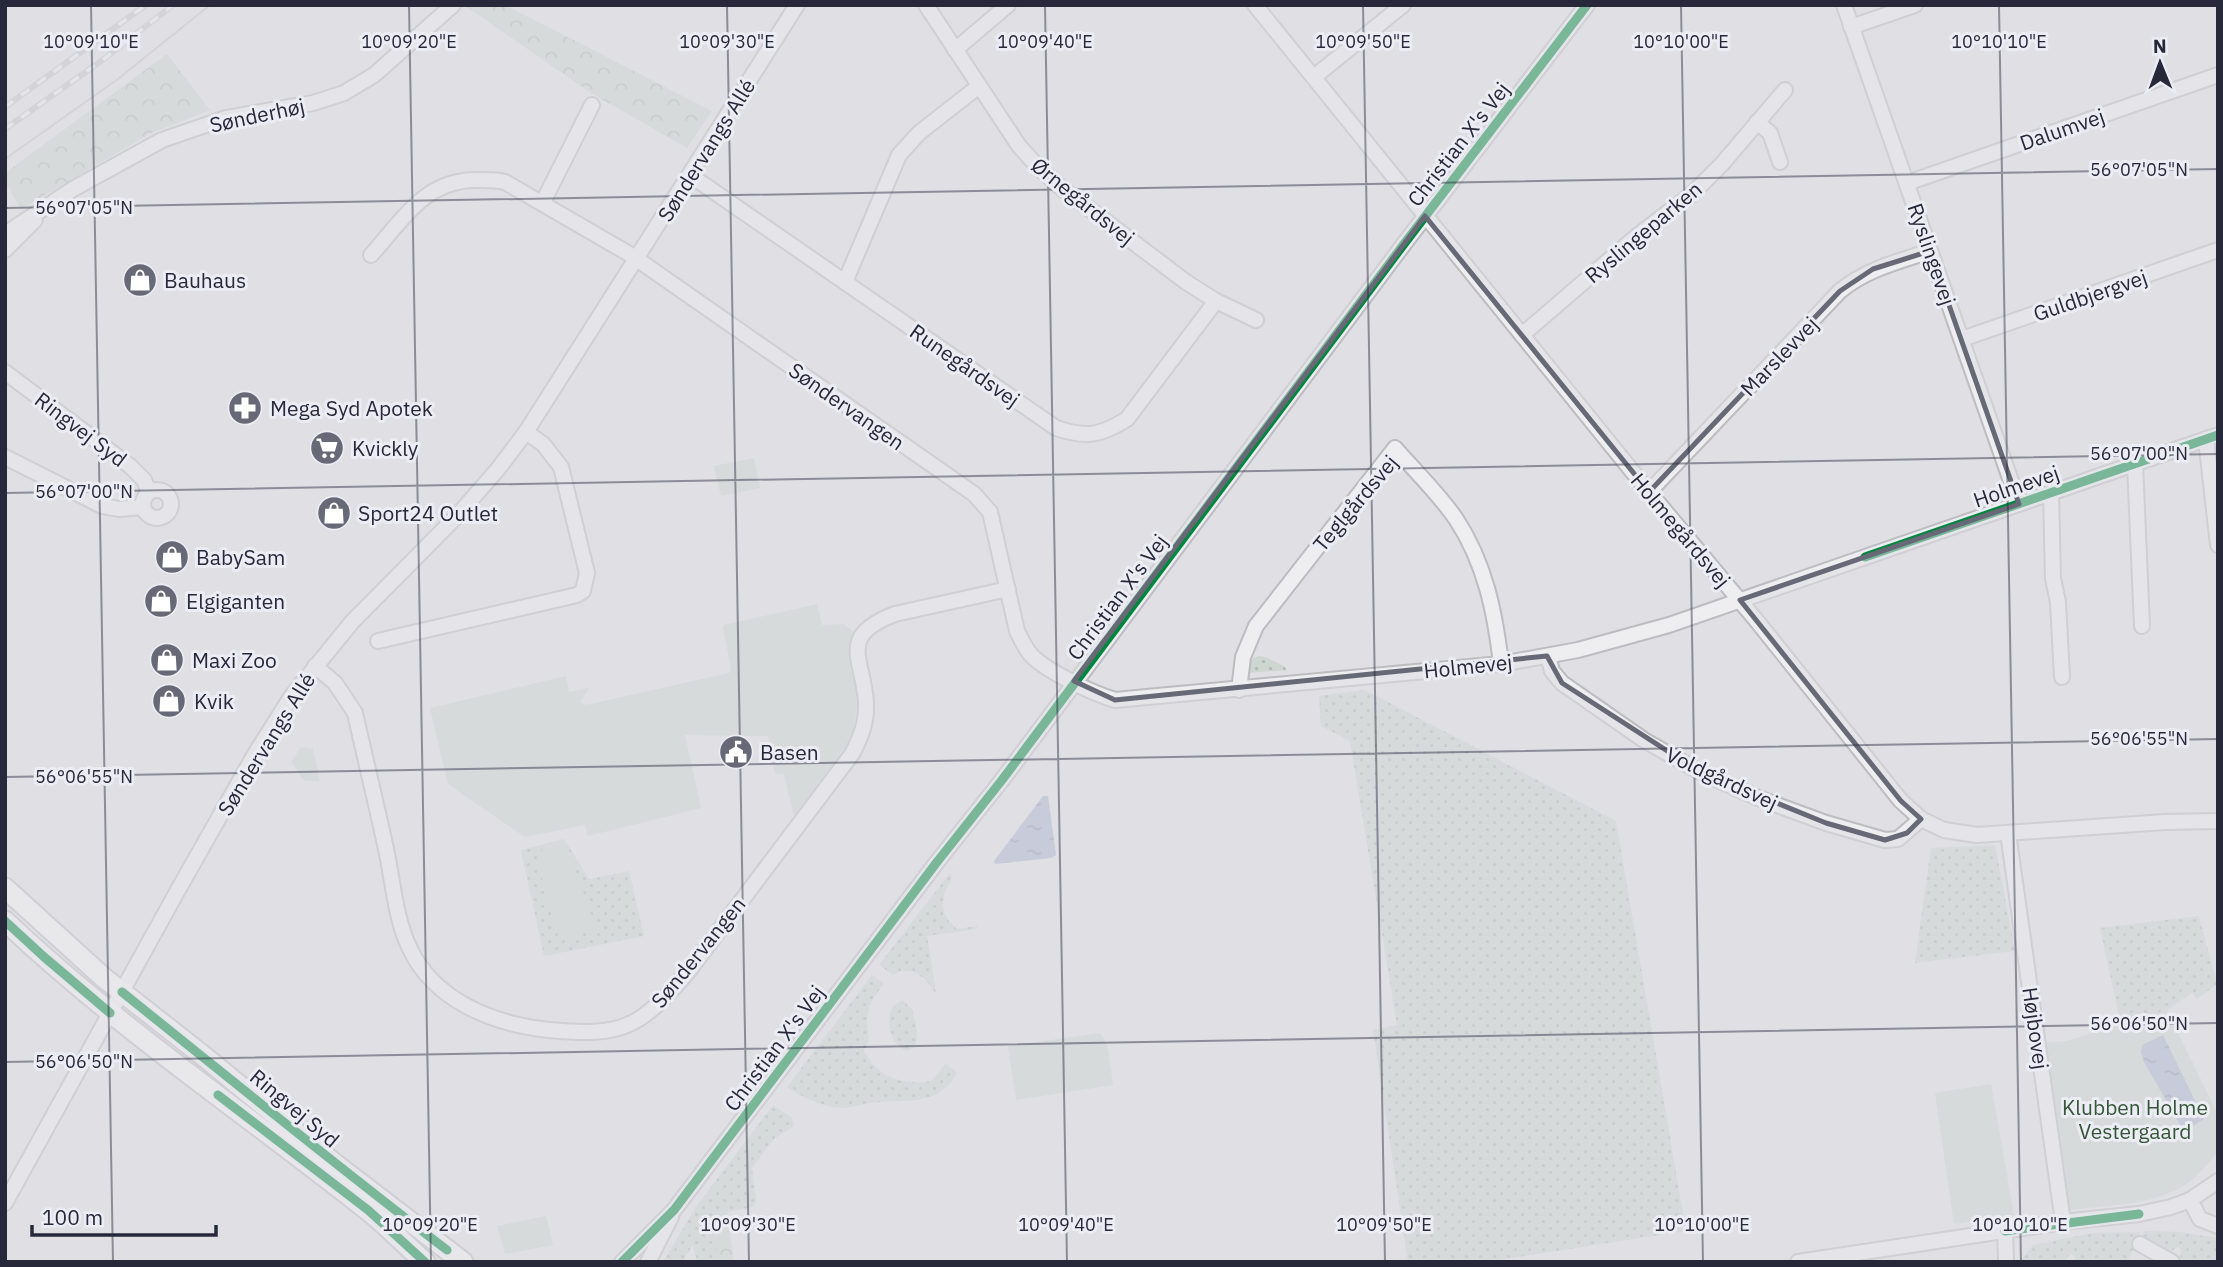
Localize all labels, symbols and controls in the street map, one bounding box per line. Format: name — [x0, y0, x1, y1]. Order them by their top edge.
north arrow — [2125, 28, 2195, 98]
text: 10°09'10"E — [43, 30, 139, 53]
text: 10°09'20"E — [361, 30, 457, 53]
text: 10°09'30"E — [679, 30, 775, 53]
text: 10°09'40"E — [997, 30, 1093, 53]
text: 10°09'50"E — [1315, 30, 1411, 53]
text: 10°10'00"E — [1633, 30, 1729, 53]
text: 10°10'10"E — [1951, 30, 2047, 53]
text: N — [2153, 34, 2167, 58]
street label: Søndervangs Allé — [651, 73, 761, 227]
street label: Christian X's Vej — [1401, 76, 1515, 212]
street label: Sønderhøj — [207, 91, 307, 139]
street label: Dalumvej — [2016, 101, 2108, 157]
street label: Ørnegårdsvej — [1026, 151, 1140, 251]
text: 56°07'05"N — [2090, 158, 2188, 181]
street label: Ryslingeparken — [1579, 175, 1707, 289]
text: 56°07'05"N — [35, 196, 133, 219]
street label: Ryslingevej — [1901, 199, 1963, 309]
shop icon: Bauhaus — [121, 261, 159, 299]
street label: Guldbjergvej — [2029, 262, 2151, 328]
place label: Bauhaus — [164, 266, 246, 294]
street label: Marslevvej — [1734, 310, 1824, 402]
street label: Runegårdsvej — [905, 317, 1025, 413]
street label: Søndervangen — [784, 356, 910, 456]
street label: Ringvej Syd — [29, 385, 133, 473]
pharmacy icon: Mega Syd Apotek — [226, 389, 264, 427]
place label: Mega Syd Apotek — [270, 394, 433, 422]
supermarket icon: Kvickly — [308, 429, 346, 467]
place label: Kvickly — [352, 434, 419, 462]
text: 56°07'00"N — [2090, 442, 2188, 465]
street label: Teglgårdsvej — [1306, 449, 1404, 557]
street label: Holmevej — [1969, 458, 2063, 514]
street label: Holmegårdsvej — [1625, 467, 1737, 593]
text: 56°07'00"N — [35, 480, 133, 503]
shop icon: Sport24 Outlet — [315, 494, 353, 532]
place label: Sport24 Outlet — [358, 499, 498, 527]
street label: Christian X's Vej — [1060, 528, 1174, 666]
shop icon: BabySam — [153, 538, 191, 576]
place label: BabySam — [196, 543, 285, 571]
shop icon: Elgiganten — [142, 582, 180, 620]
place label: Elgiganten — [186, 587, 285, 615]
shop icon: Maxi Zoo — [148, 641, 186, 679]
place label: Maxi Zoo — [192, 646, 277, 674]
street label: Holmevej — [1422, 647, 1514, 685]
street label: Søndervangs Allé — [211, 667, 321, 821]
shop icon: Kvik — [150, 682, 188, 720]
place label: Kvik — [194, 687, 234, 715]
text: 56°06'55"N — [2090, 727, 2188, 750]
public building icon: Basen — [717, 733, 755, 771]
place label: Basen — [760, 738, 819, 766]
street label: Voldgårdsvej — [1661, 740, 1783, 816]
text: 56°06'55"N — [35, 765, 133, 788]
street label: Søndervangen — [645, 891, 751, 1013]
street label: Christian X's Vej — [717, 979, 831, 1117]
street label: Højbovej — [2016, 985, 2056, 1071]
text: 56°06'50"N — [2090, 1012, 2188, 1035]
text: 56°06'50"N — [35, 1050, 133, 1073]
street label: Ringvej Syd — [244, 1062, 346, 1154]
park label: Klubben Holme Vestergaard — [2062, 1093, 2208, 1145]
scale bar — [32, 1194, 215, 1238]
text: 100 m — [42, 1203, 103, 1231]
text: 10°09'20"E — [382, 1213, 478, 1236]
text: 10°09'30"E — [700, 1213, 796, 1236]
text: 10°09'40"E — [1018, 1213, 1114, 1236]
text: 10°09'50"E — [1336, 1213, 1432, 1236]
text: 10°10'00"E — [1654, 1213, 1750, 1236]
text: 10°10'10"E — [1972, 1213, 2068, 1236]

